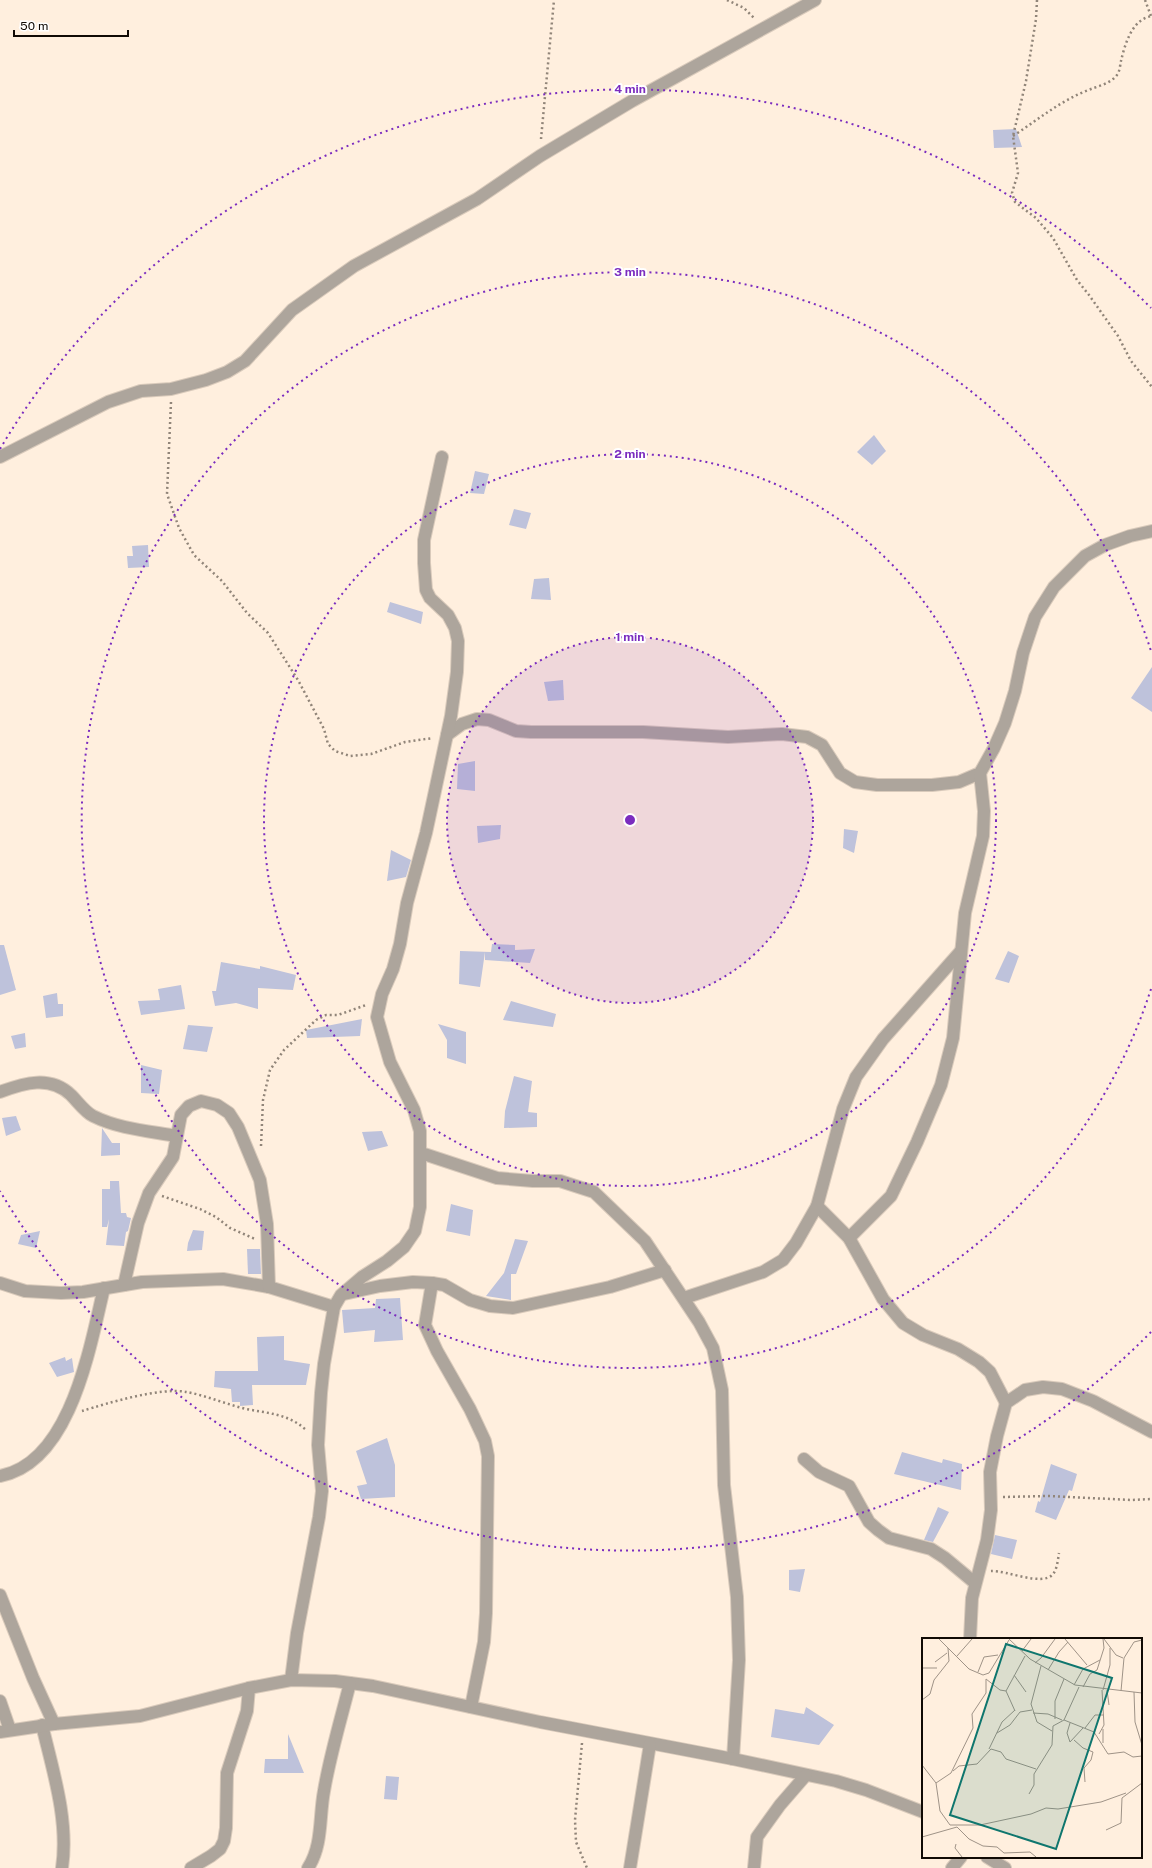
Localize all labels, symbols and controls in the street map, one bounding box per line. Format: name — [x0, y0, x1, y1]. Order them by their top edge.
scale bar — [14, 12, 128, 38]
text: 50 m — [20, 19, 48, 33]
text: 4 min — [614, 82, 646, 96]
text: 3 min — [614, 265, 646, 279]
text: 2 min — [614, 447, 646, 461]
text: 1 min — [616, 630, 644, 644]
centre of rings — [623, 813, 637, 827]
inset map — [922, 1638, 1142, 1858]

